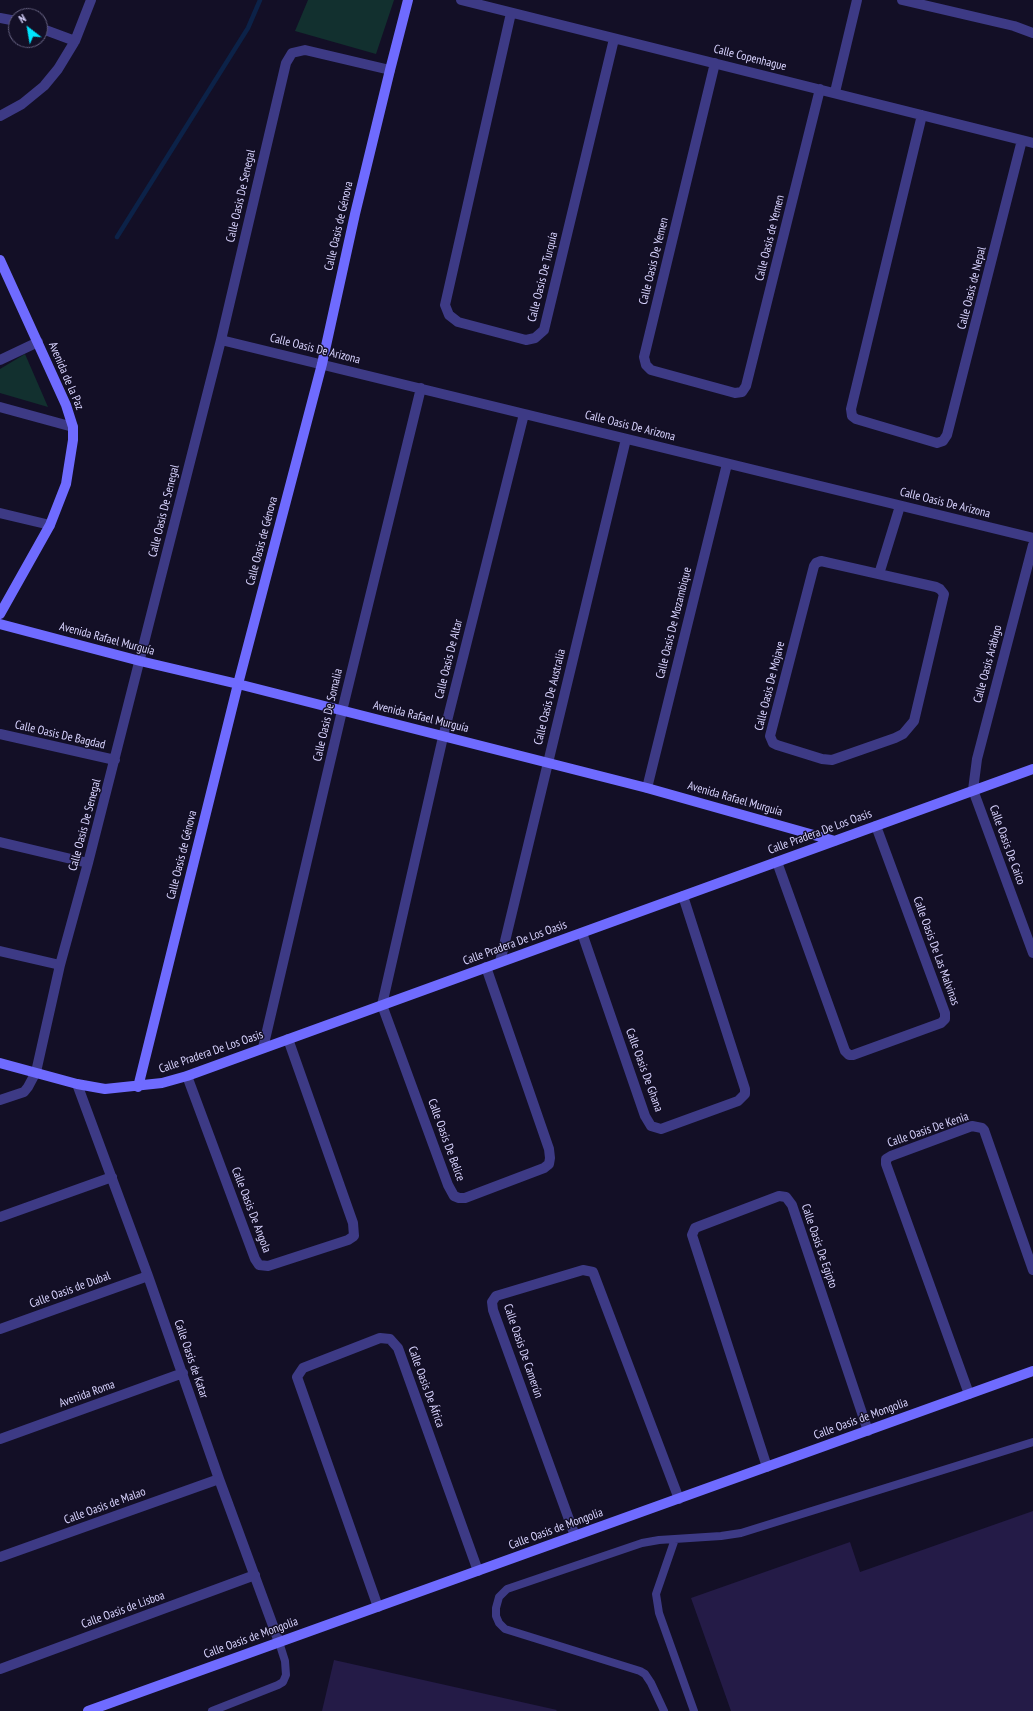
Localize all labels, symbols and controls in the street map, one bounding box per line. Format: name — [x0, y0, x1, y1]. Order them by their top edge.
north arrow — [8, 8, 48, 48]
text: N — [16, 11, 28, 26]
street label: Calle Copenhague — [712, 42, 788, 74]
street label: Calle Oasis De Senegal — [223, 148, 259, 244]
street label: Calle Oasis de Génova — [322, 180, 356, 272]
street label: Calle Oasis de Yemen — [752, 193, 788, 283]
street label: Calle Oasis De Yemen — [636, 216, 672, 306]
street label: Calle Oasis De Turquía — [525, 230, 561, 324]
street label: Calle Oasis de Nepal — [955, 245, 989, 331]
street label: Calle Oasis De Arizona — [268, 331, 362, 367]
street label: Avenida de la Paz — [45, 340, 87, 412]
street label: Calle Oasis De Arizona — [583, 408, 677, 444]
street label: Calle Oasis De Senegal — [146, 463, 182, 559]
street label: Calle Oasis De Arizona — [898, 485, 992, 521]
street label: Calle Oasis de Génova — [243, 495, 281, 587]
street label: Calle Oasis De Mozambique — [653, 566, 695, 680]
street label: Calle Oasis De Altar — [432, 618, 466, 700]
street label: Avenida Rafael Murguía — [58, 619, 156, 659]
street label: Calle Oasis Arábigo — [971, 624, 1005, 704]
street label: Calle Oasis De Mojave — [752, 640, 788, 732]
street label: Calle Oasis De Australia — [531, 648, 569, 746]
street label: Calle Oasis De Somalia — [310, 667, 346, 763]
street label: Avenida Rafael Murguía — [372, 698, 470, 736]
street label: Calle Oasis De Bagdad — [13, 718, 107, 752]
street label: Calle Oasis De Senegal — [66, 777, 104, 873]
street label: Avenida Rafael Murguía — [686, 779, 784, 819]
street label: Calle Oasis De Caico — [986, 803, 1028, 887]
street label: Calle Pradera De Los Oasis — [766, 807, 874, 857]
street label: Calle Oasis de Génova — [164, 809, 200, 901]
street label: Calle Oasis De Las Malvinas — [910, 895, 962, 1007]
street label: Calle Pradera De Los Oasis — [461, 918, 569, 968]
street label: Calle Oasis De Ghana — [622, 1026, 666, 1114]
street label: Calle Pradera De Los Oasis — [157, 1027, 265, 1077]
street label: Calle Oasis De Belice — [424, 1097, 468, 1183]
street label: Calle Oasis De Kenia — [886, 1109, 970, 1151]
street label: Calle Oasis De Angola — [228, 1165, 274, 1255]
street label: Calle Oasis De Egipto — [798, 1202, 840, 1290]
street label: Calle Oasis de Dubal — [28, 1269, 112, 1311]
street label: Calle Oasis De Camerún — [500, 1302, 546, 1400]
street label: Calle Oasis de Katar — [171, 1318, 211, 1400]
street label: Calle Oasis De África — [405, 1344, 447, 1430]
street label: Avenida Roma — [57, 1377, 117, 1411]
street label: Calle Oasis de Mongolia — [812, 1395, 910, 1443]
street label: Calle Oasis de Malao — [62, 1485, 148, 1527]
street label: Calle Oasis de Mongolia — [507, 1505, 605, 1553]
street label: Calle Oasis de Lisboa — [79, 1588, 167, 1632]
street label: Calle Oasis de Mongolia — [202, 1614, 300, 1662]

